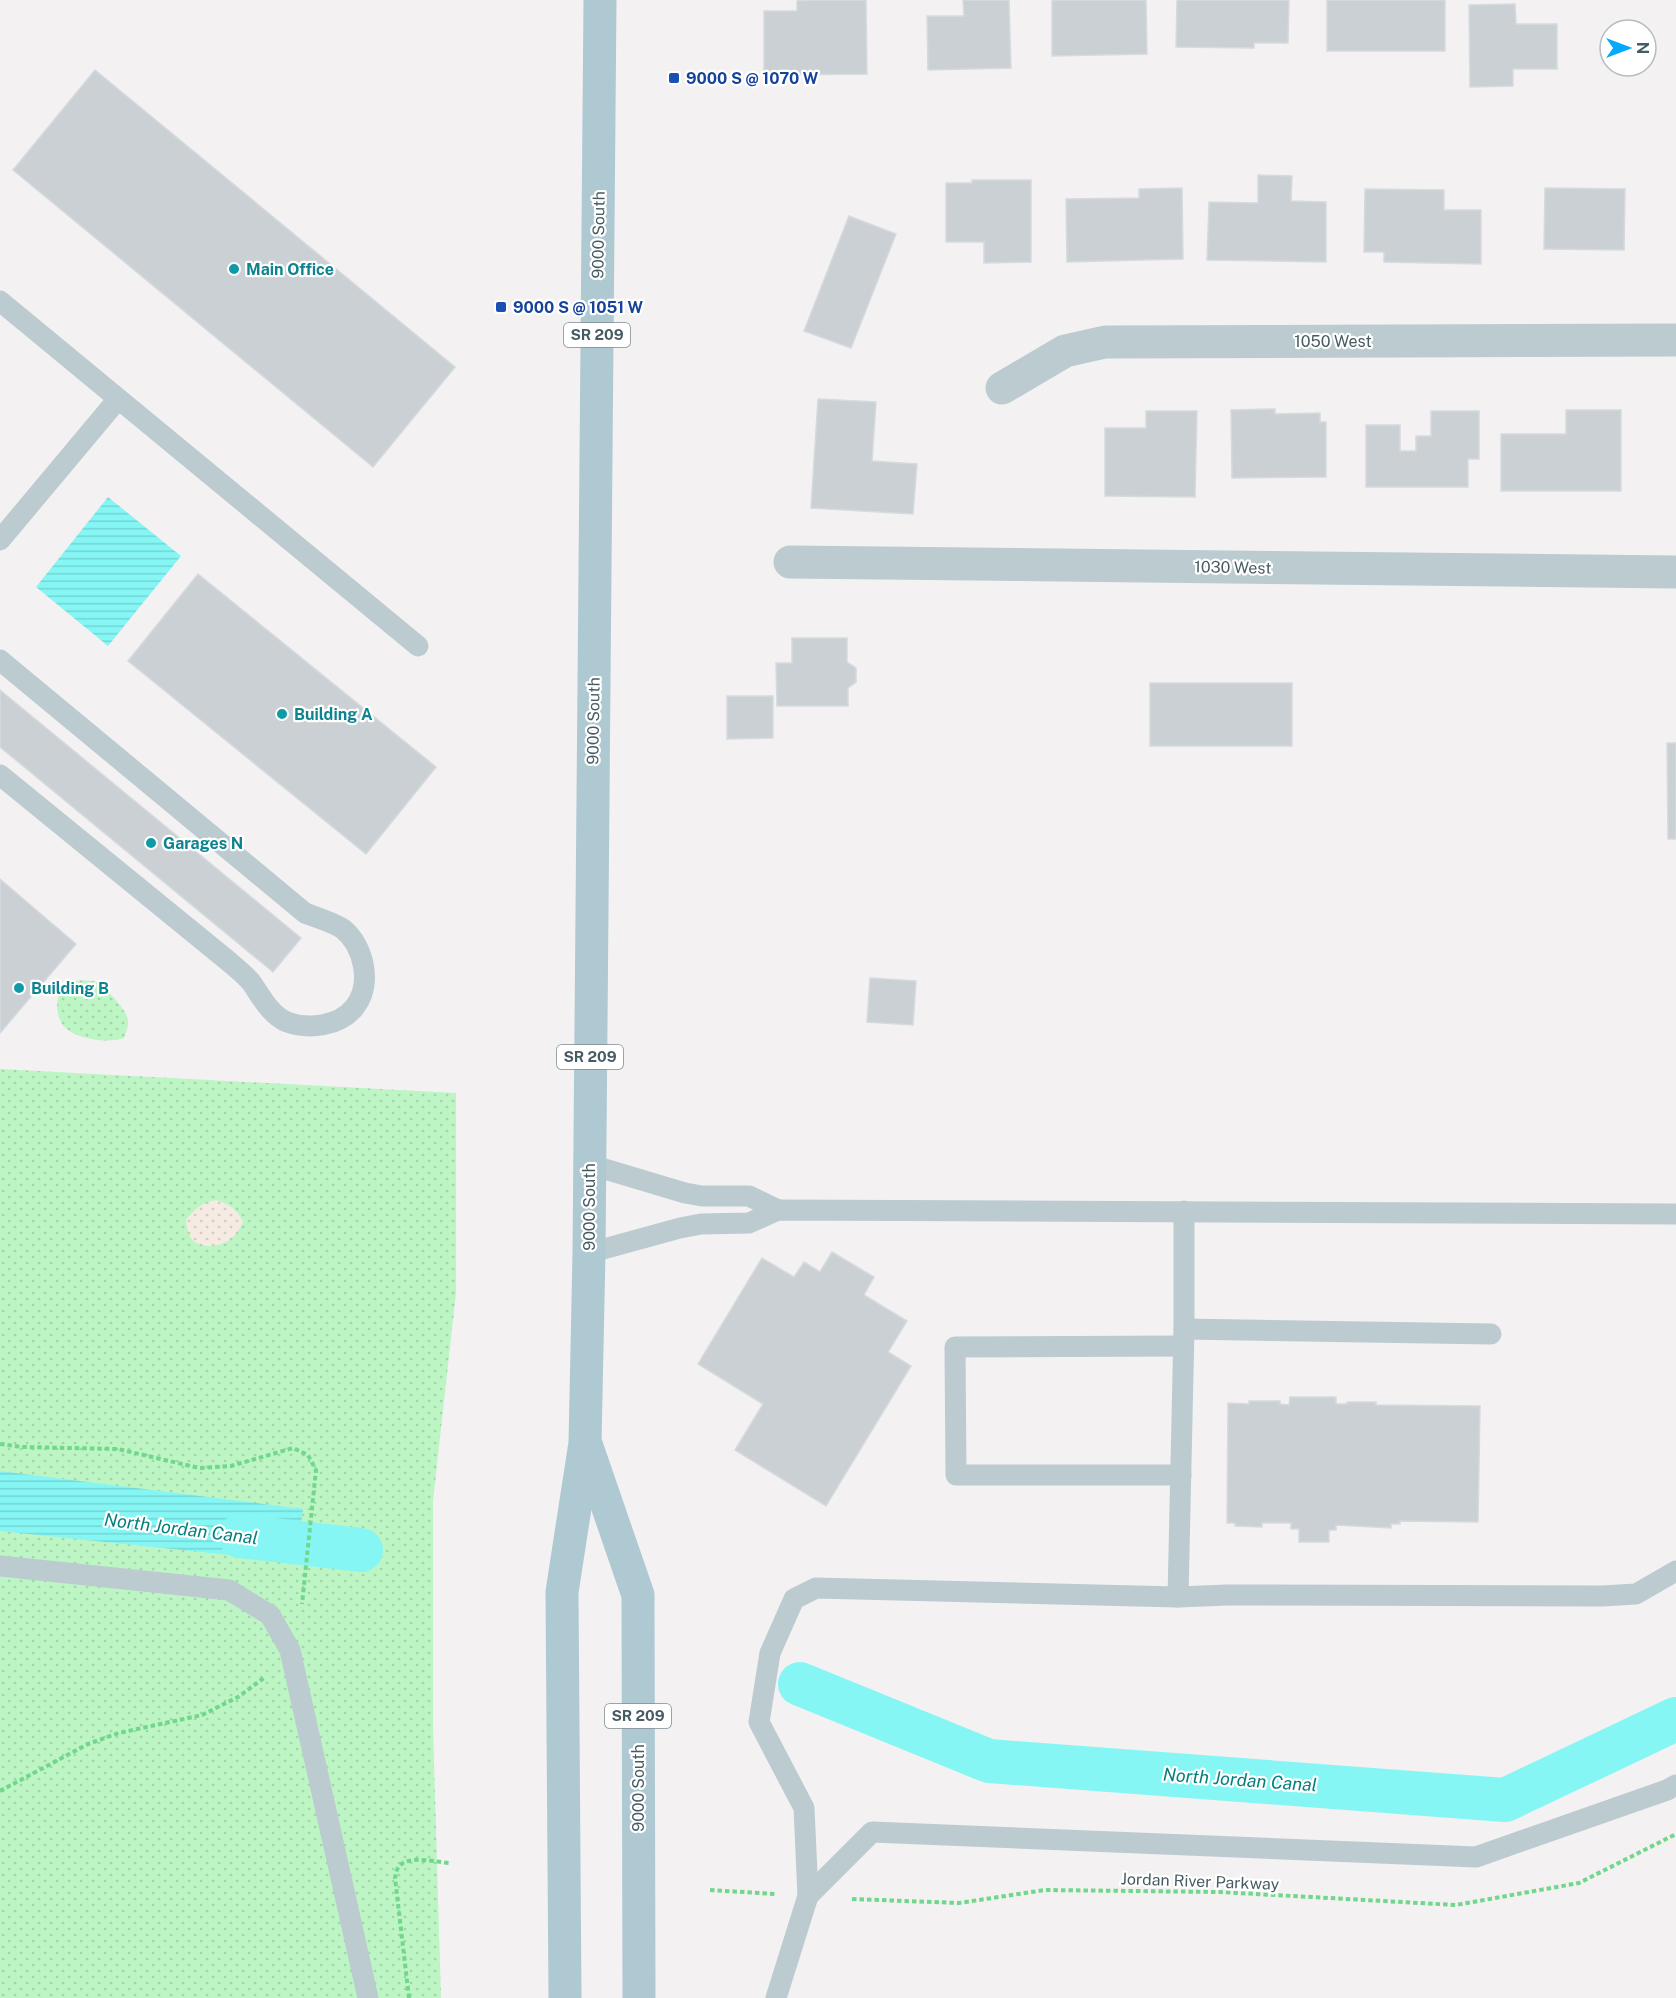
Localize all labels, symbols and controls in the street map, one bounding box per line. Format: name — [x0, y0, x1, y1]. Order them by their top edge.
north arrow — [1598, 18, 1658, 78]
text: N — [1633, 42, 1652, 54]
place label: 9000 S @ 1070 W — [686, 69, 819, 88]
marker: 9000 S @ 1070 W — [667, 71, 681, 85]
street label: 9000 South — [588, 191, 609, 279]
place label: Main Office — [246, 260, 334, 279]
marker: Main Office — [227, 262, 241, 276]
place label: 9000 S @ 1051 W — [513, 298, 643, 317]
marker: 9000 S @ 1051 W — [494, 300, 508, 314]
road number: SR 209 — [564, 323, 630, 347]
street label: 1050 West — [1294, 332, 1372, 351]
street label: 1030 West — [1194, 557, 1272, 578]
street label: 9000 South — [583, 677, 604, 765]
place label: Building A — [294, 705, 373, 724]
marker: Building A — [275, 707, 289, 721]
place label: Garages N — [163, 834, 243, 853]
marker: Garages N — [144, 836, 158, 850]
place label: Building B — [31, 979, 109, 998]
marker: Building B — [12, 981, 26, 995]
road number: SR 209 — [557, 1045, 623, 1069]
street label: 9000 South — [580, 1163, 599, 1251]
water label: North Jordan Canal — [103, 1509, 259, 1548]
road number: SR 209 — [605, 1704, 671, 1728]
street label: 9000 South — [629, 1744, 648, 1832]
water label: North Jordan Canal — [1162, 1764, 1318, 1795]
street label: Jordan River Parkway — [1120, 1869, 1280, 1894]

